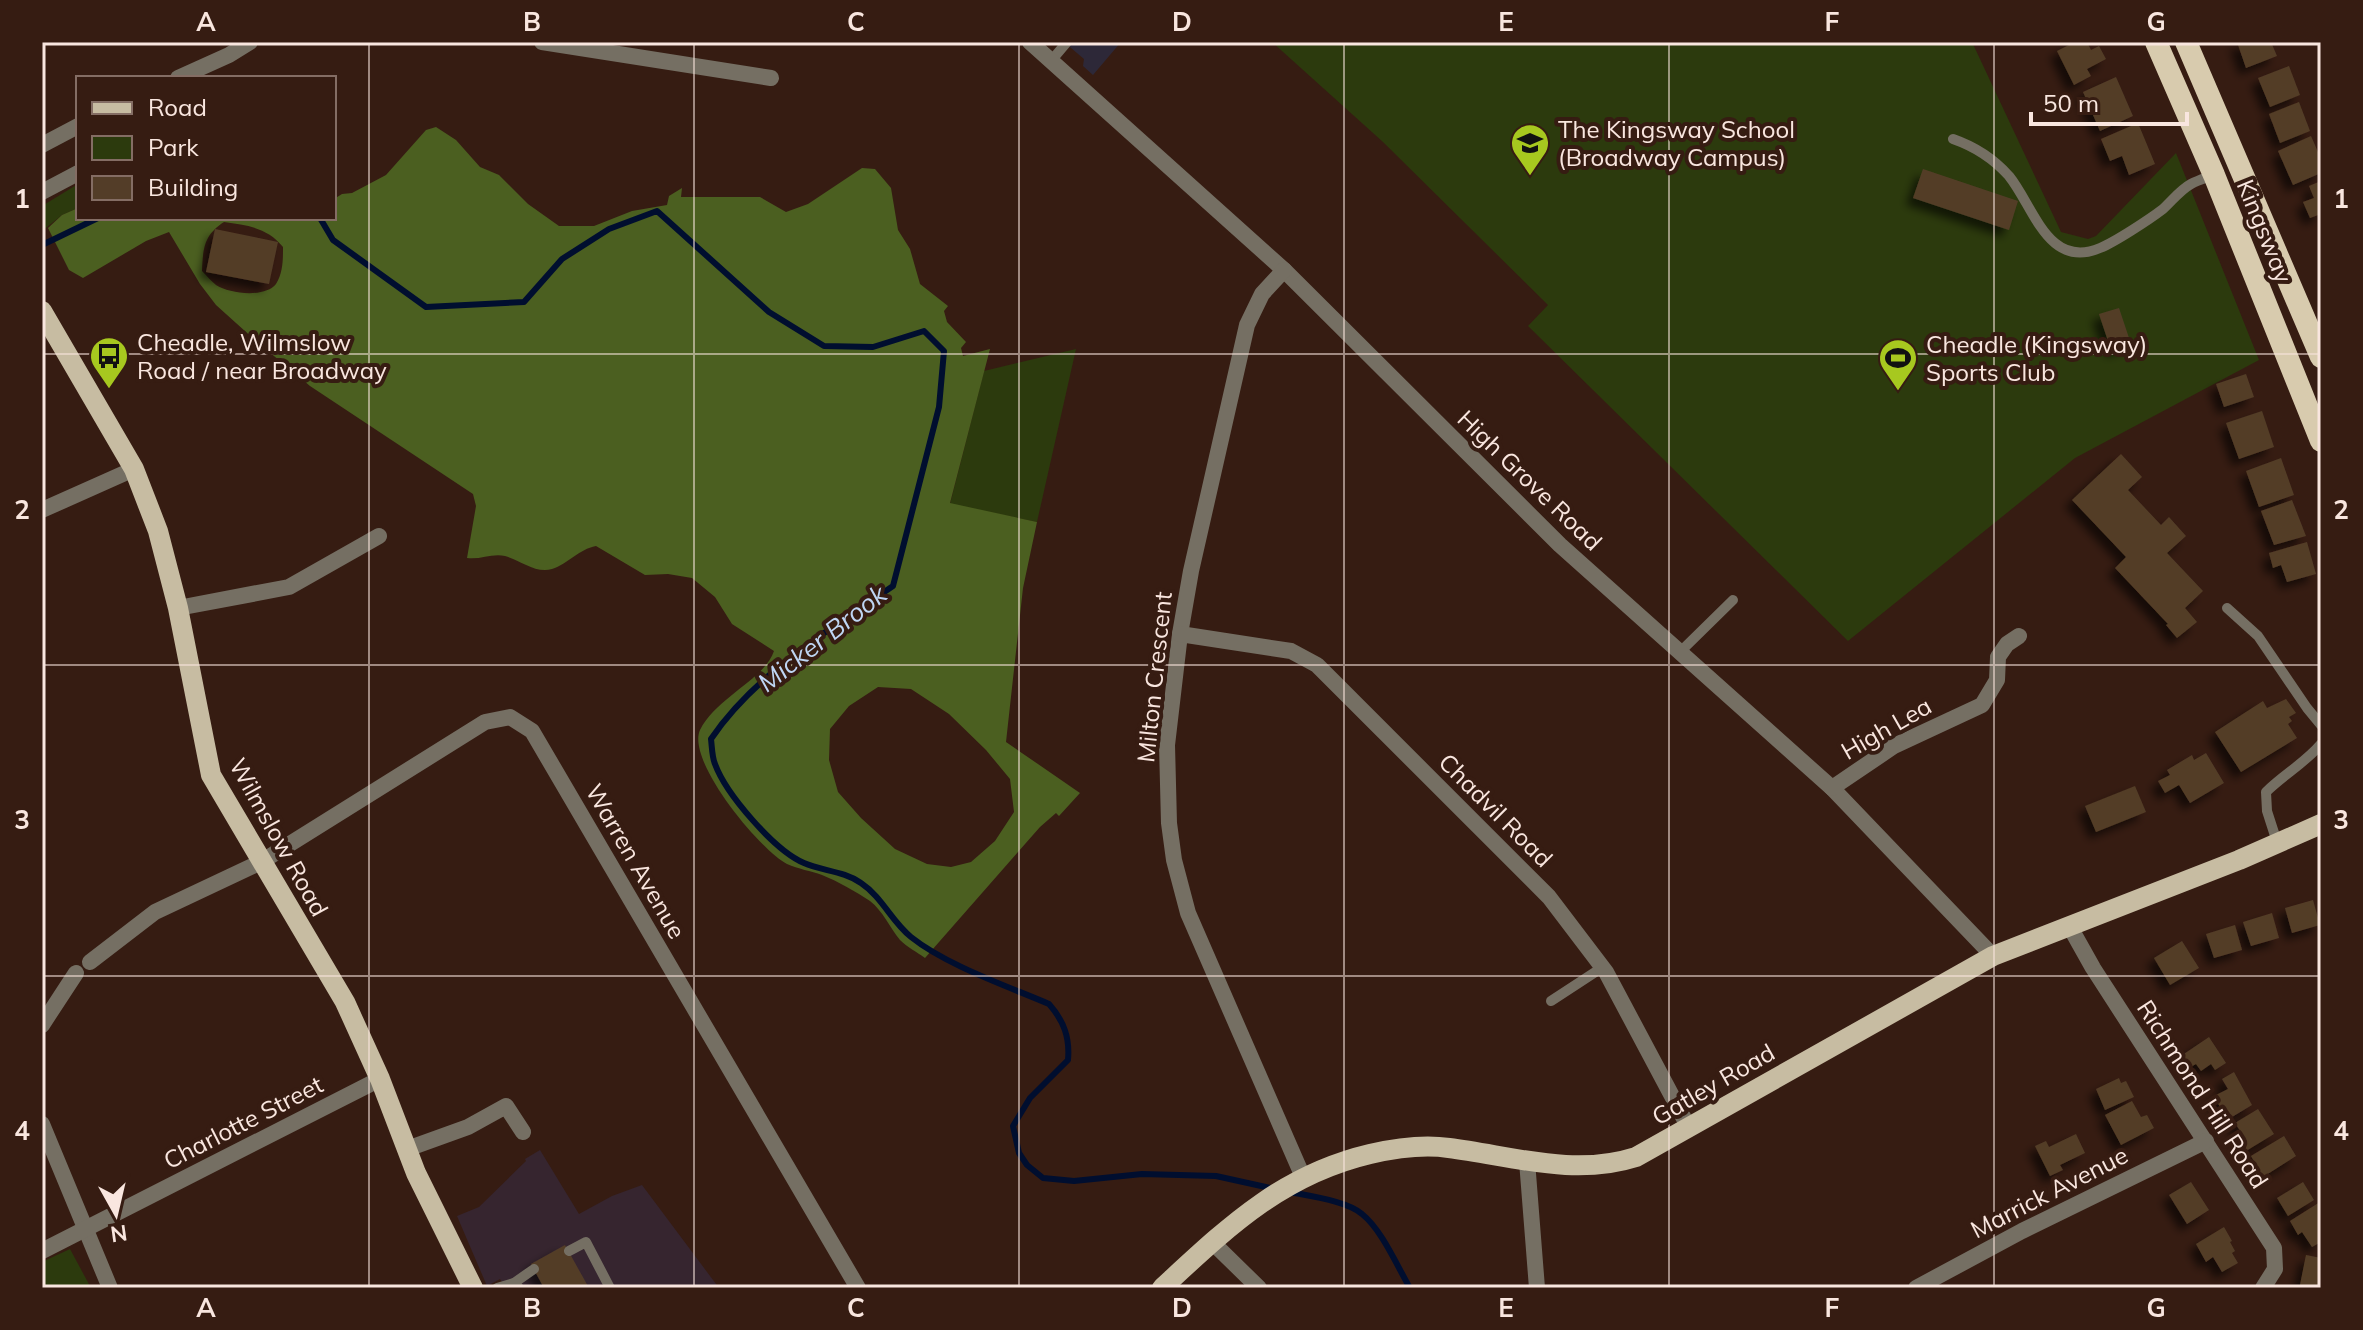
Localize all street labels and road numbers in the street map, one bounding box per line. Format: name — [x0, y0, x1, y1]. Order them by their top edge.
street label: Kingsway — [2231, 175, 2299, 287]
street label: High Grove Road — [1452, 403, 1608, 557]
street label: Milton Crescent — [1130, 590, 1178, 764]
street label: High Lea — [1835, 690, 1937, 766]
street label: Chadvil Road — [1433, 747, 1559, 873]
street label: Wilmslow Road — [223, 753, 335, 921]
street label: Warren Avenue — [580, 778, 692, 944]
street label: Richmond Hill Road — [2131, 994, 2275, 1194]
street label: Gatley Road — [1646, 1037, 1780, 1131]
street label: Charlotte Street — [158, 1069, 328, 1175]
street label: Marrick Avenue — [1965, 1140, 2133, 1244]

